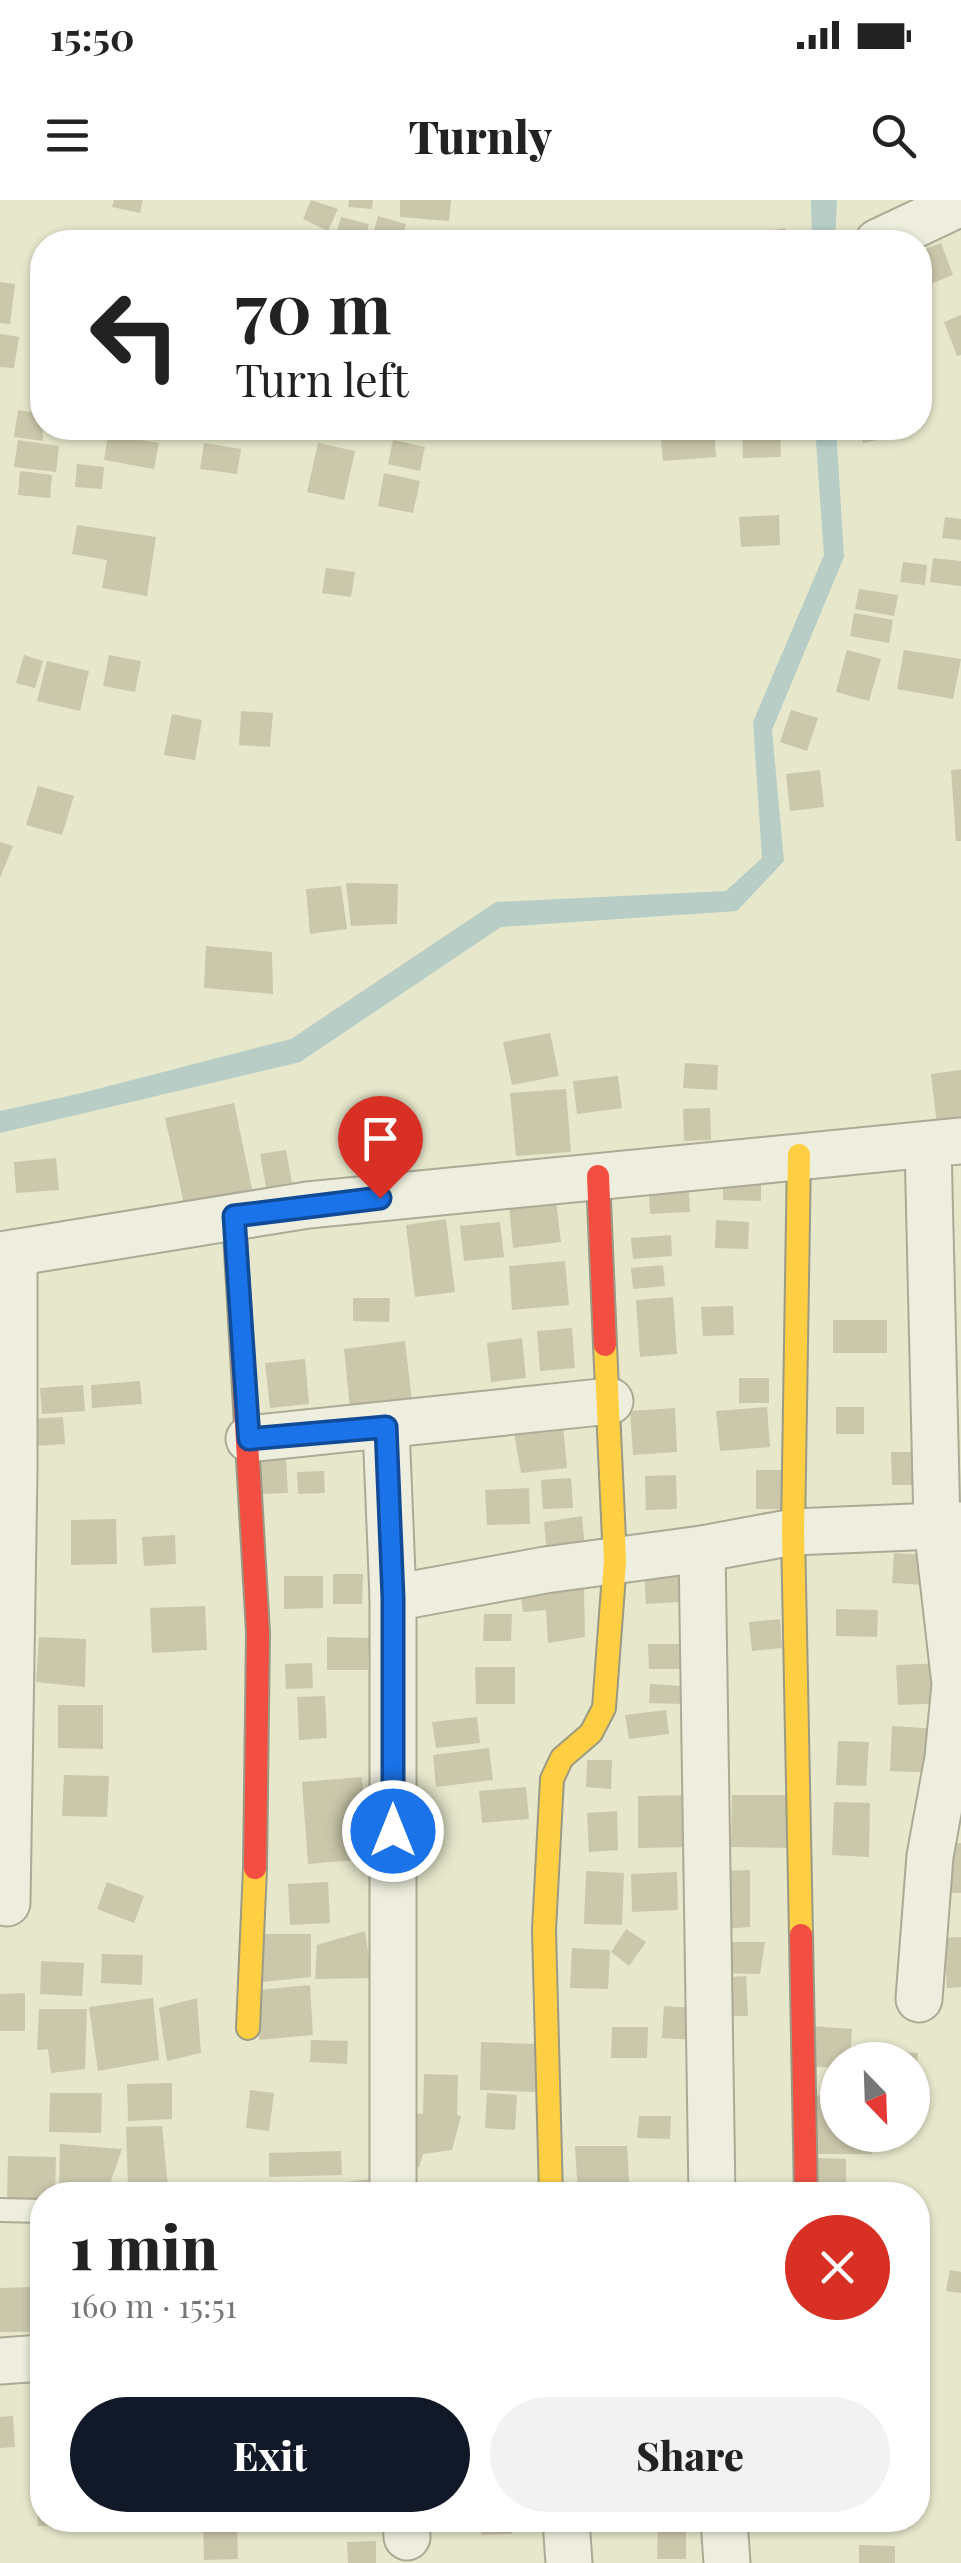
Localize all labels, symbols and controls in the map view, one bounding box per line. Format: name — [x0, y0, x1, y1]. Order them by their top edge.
text: 15:50 — [50, 10, 135, 61]
text: Turnly — [409, 105, 552, 165]
icon: menu — [40, 108, 95, 163]
icon: search — [866, 108, 921, 163]
text: 70 m — [235, 258, 392, 352]
icon: left — [70, 270, 200, 400]
text: Turn left — [235, 348, 409, 408]
pin — [338, 1096, 423, 1199]
icon: arrive — [353, 1111, 408, 1166]
position arrow — [341, 1779, 445, 1883]
north arrow — [820, 2042, 930, 2152]
map controls — [820, 2042, 930, 2152]
text: 1 min — [70, 2205, 218, 2285]
button: close — [785, 2215, 890, 2320]
text: 160 m · 15:51 — [70, 2283, 237, 2326]
button: Exit — [70, 2397, 470, 2512]
button: Share — [490, 2397, 890, 2512]

